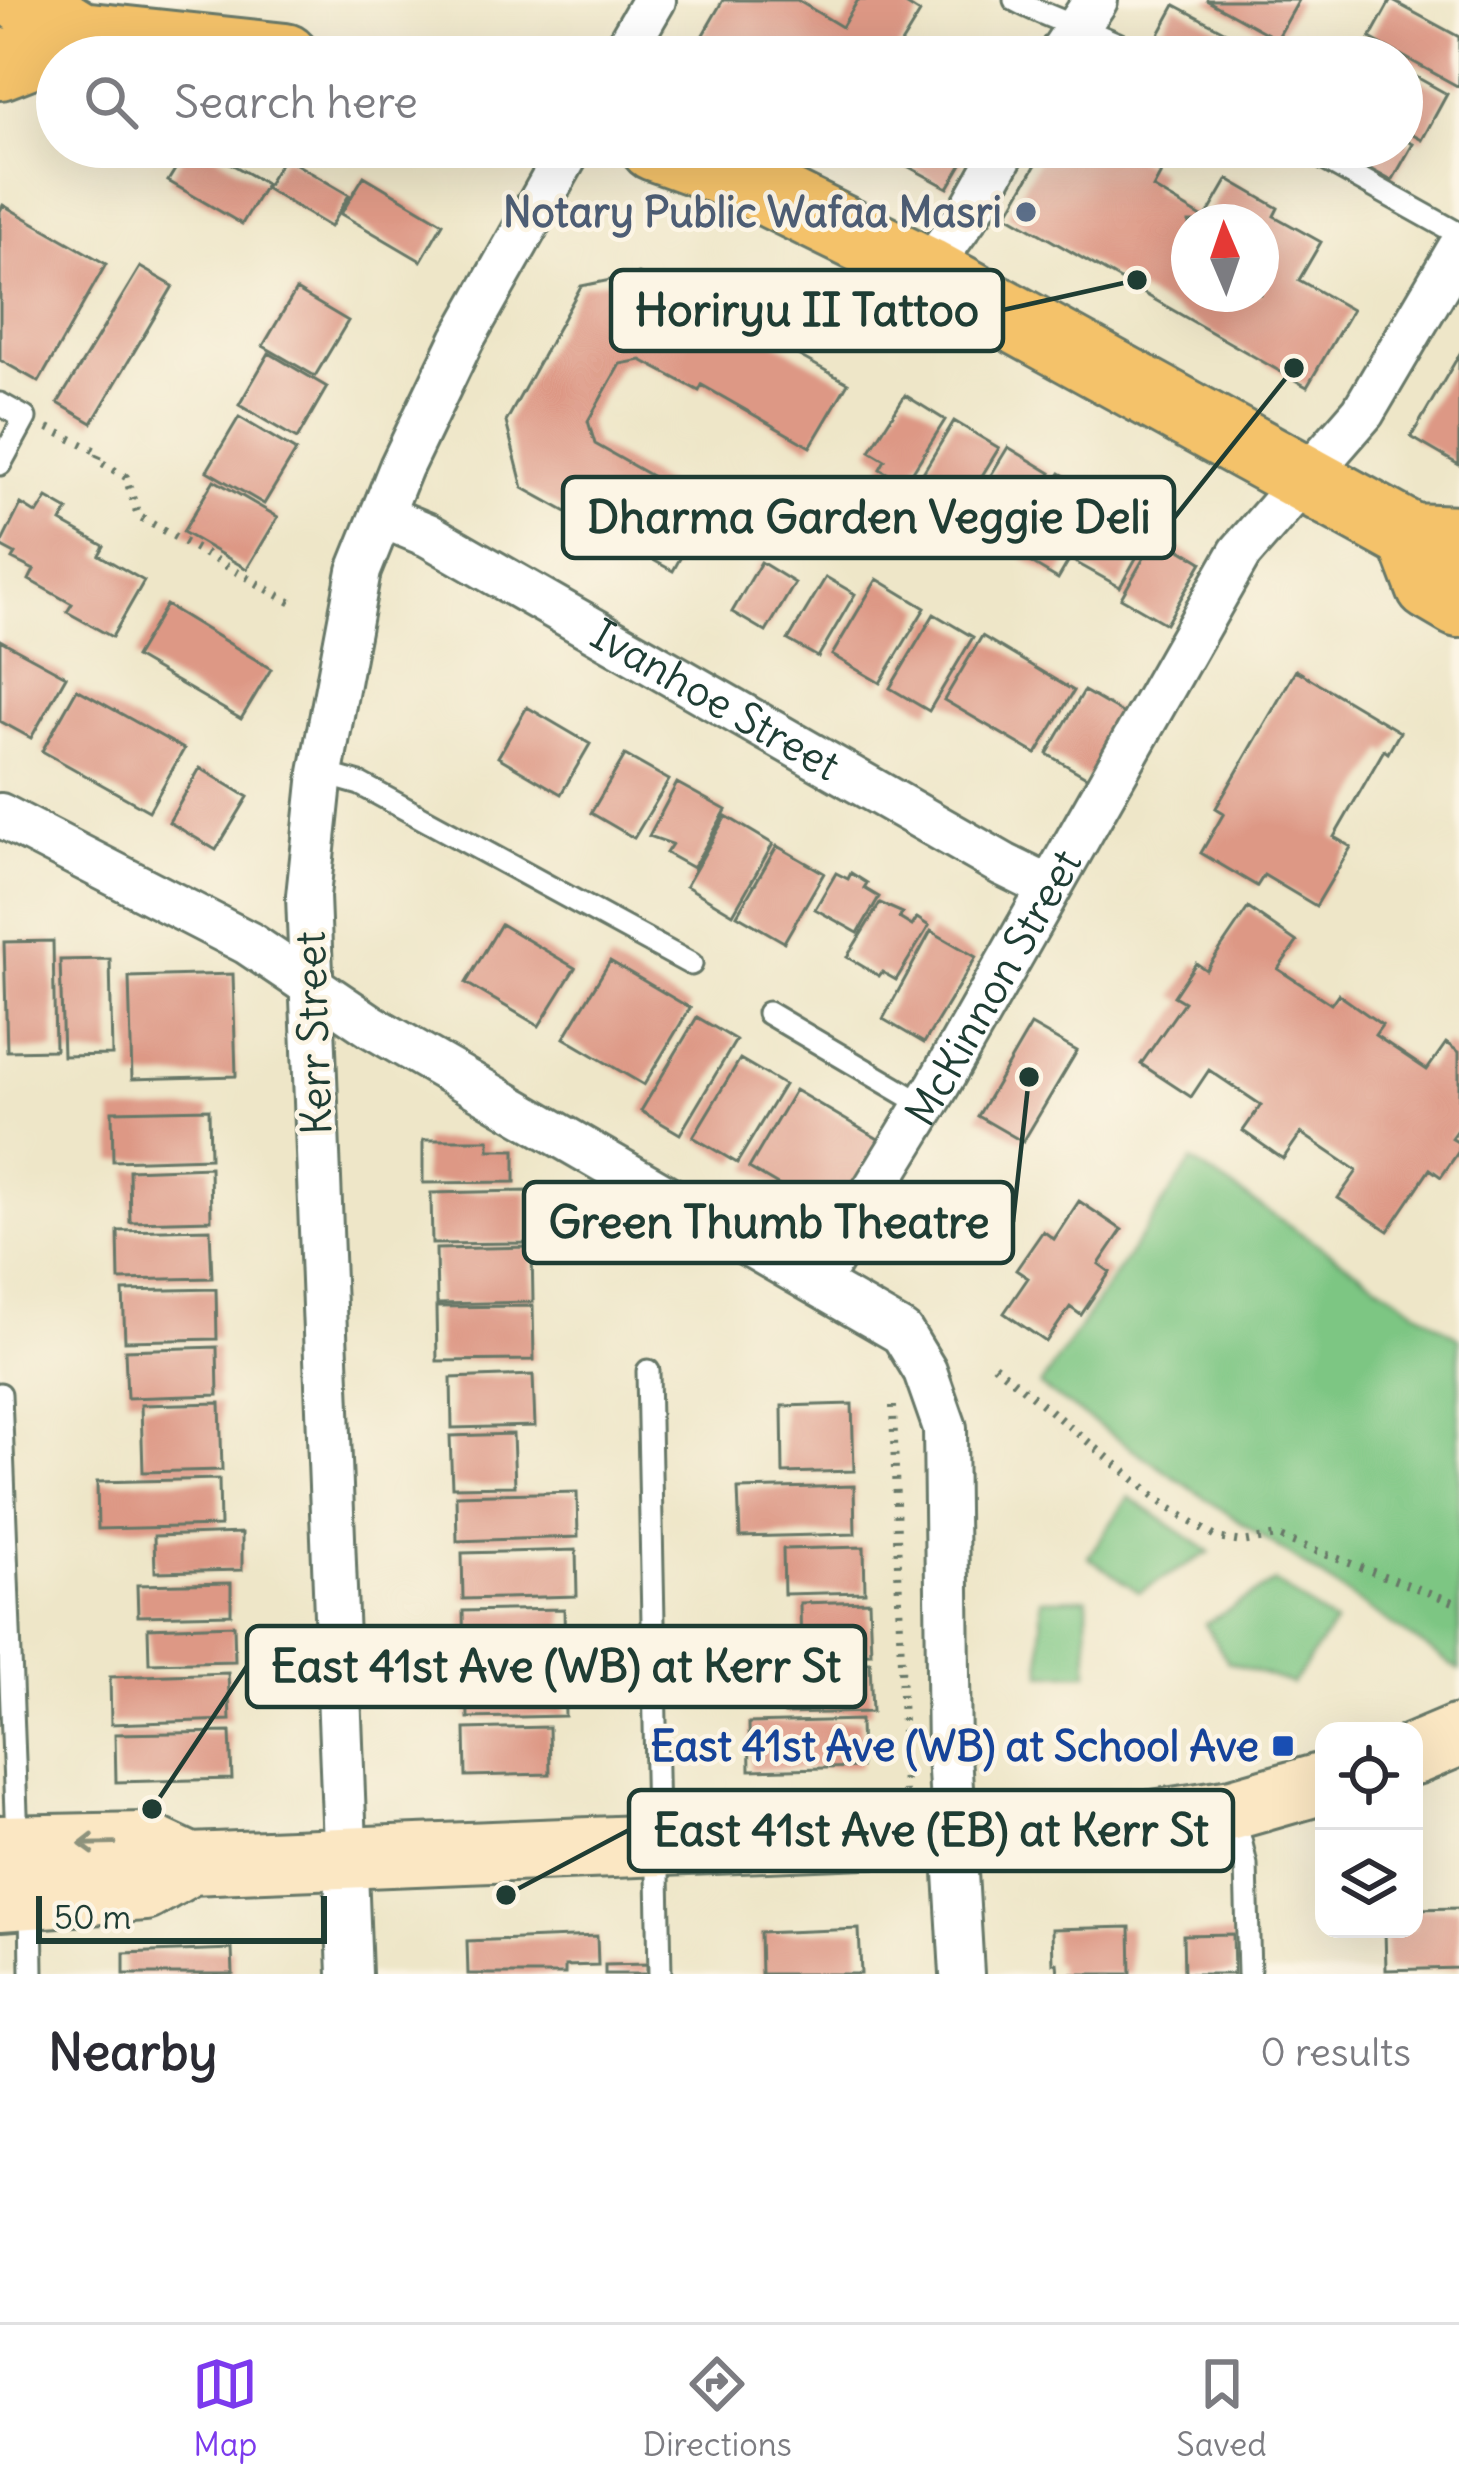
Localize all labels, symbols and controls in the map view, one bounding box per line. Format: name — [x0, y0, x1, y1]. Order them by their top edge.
search box — [36, 36, 1423, 168]
icon: search — [78, 69, 144, 135]
text: Search here — [174, 74, 418, 130]
place label: Notary Public Wafaa Masri — [503, 186, 1002, 238]
marker: Notary Public Wafaa Masri — [1013, 199, 1039, 225]
north arrow — [1171, 204, 1279, 312]
callout: Horiryu II Tattoo — [611, 270, 1003, 351]
text: Horiryu II Tattoo — [635, 282, 979, 338]
callout: Dharma Garden Veggie Deli — [563, 477, 1174, 558]
text: Dharma Garden Veggie Deli — [587, 489, 1151, 545]
street label: Ivanhoe Street — [582, 608, 849, 791]
street label: McKinnon Street — [894, 840, 1092, 1135]
street label: Kerr Street — [283, 930, 343, 1136]
callout: Green Thumb Theatre — [524, 1182, 1013, 1263]
text: Green Thumb Theatre — [548, 1194, 990, 1250]
callout: East 41st Ave (WB) at Kerr St — [247, 1626, 865, 1707]
text: East 41st Ave (WB) at Kerr St — [271, 1638, 841, 1694]
place label: East 41st Ave (WB) at School Ave — [650, 1720, 1259, 1772]
map controls — [1315, 1722, 1423, 1938]
button: locate — [1315, 1722, 1423, 1830]
marker: East 41st Ave (WB) at School Ave — [1270, 1733, 1296, 1759]
callout: East 41st Ave (EB) at Kerr St — [629, 1790, 1233, 1871]
text: East 41st Ave (EB) at Kerr St — [653, 1802, 1209, 1858]
button: layers — [1315, 1830, 1423, 1938]
one-way arrow — [78, 1833, 117, 1855]
scale bar — [36, 1890, 327, 1943]
text: 50 m — [54, 1896, 131, 1938]
text: Nearby — [48, 2020, 217, 2084]
text: 0 results — [1260, 2028, 1411, 2077]
tab: Map — [192, 2351, 258, 2465]
tab: Directions — [643, 2351, 792, 2465]
tab: Saved — [1176, 2351, 1267, 2465]

